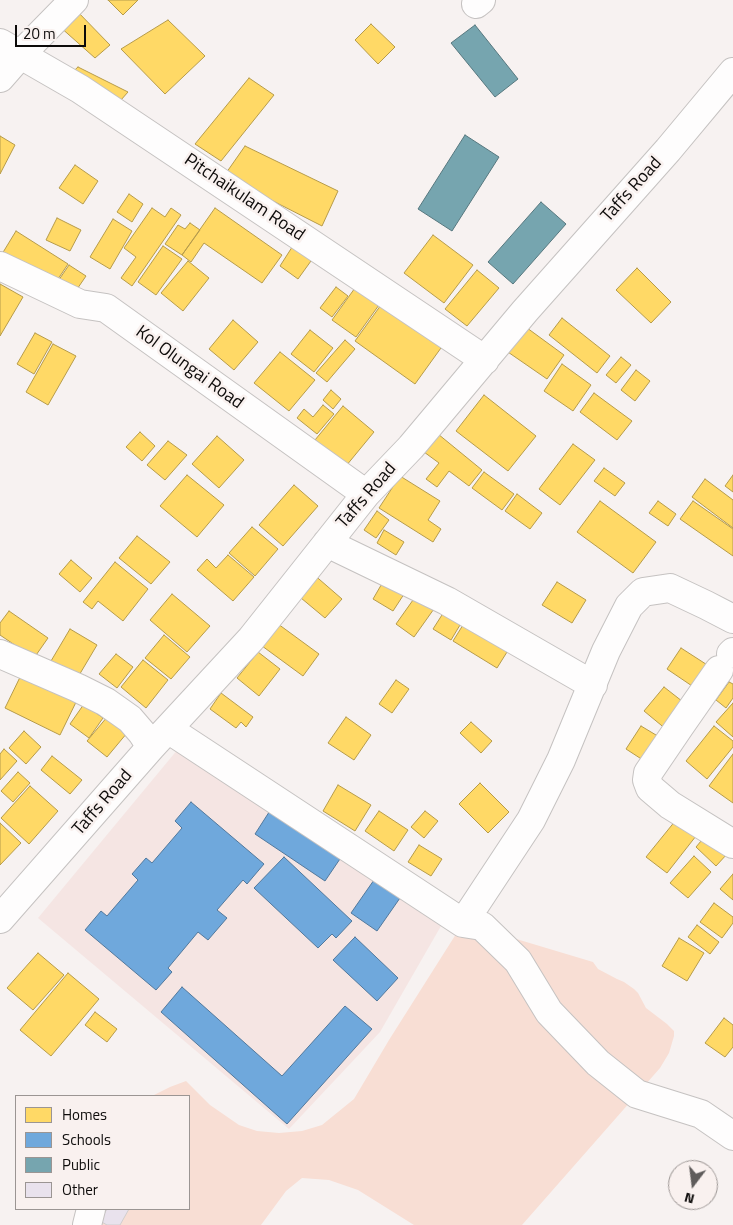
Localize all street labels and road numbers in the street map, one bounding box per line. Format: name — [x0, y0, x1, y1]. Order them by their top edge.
street label: Pitchaikulam Road — [180, 150, 308, 246]
street label: Taffs Road — [597, 153, 667, 227]
street label: Kol Olungai Road — [131, 322, 247, 414]
street label: Taffs Road — [333, 459, 401, 533]
street label: Taffs Road — [69, 766, 137, 840]

